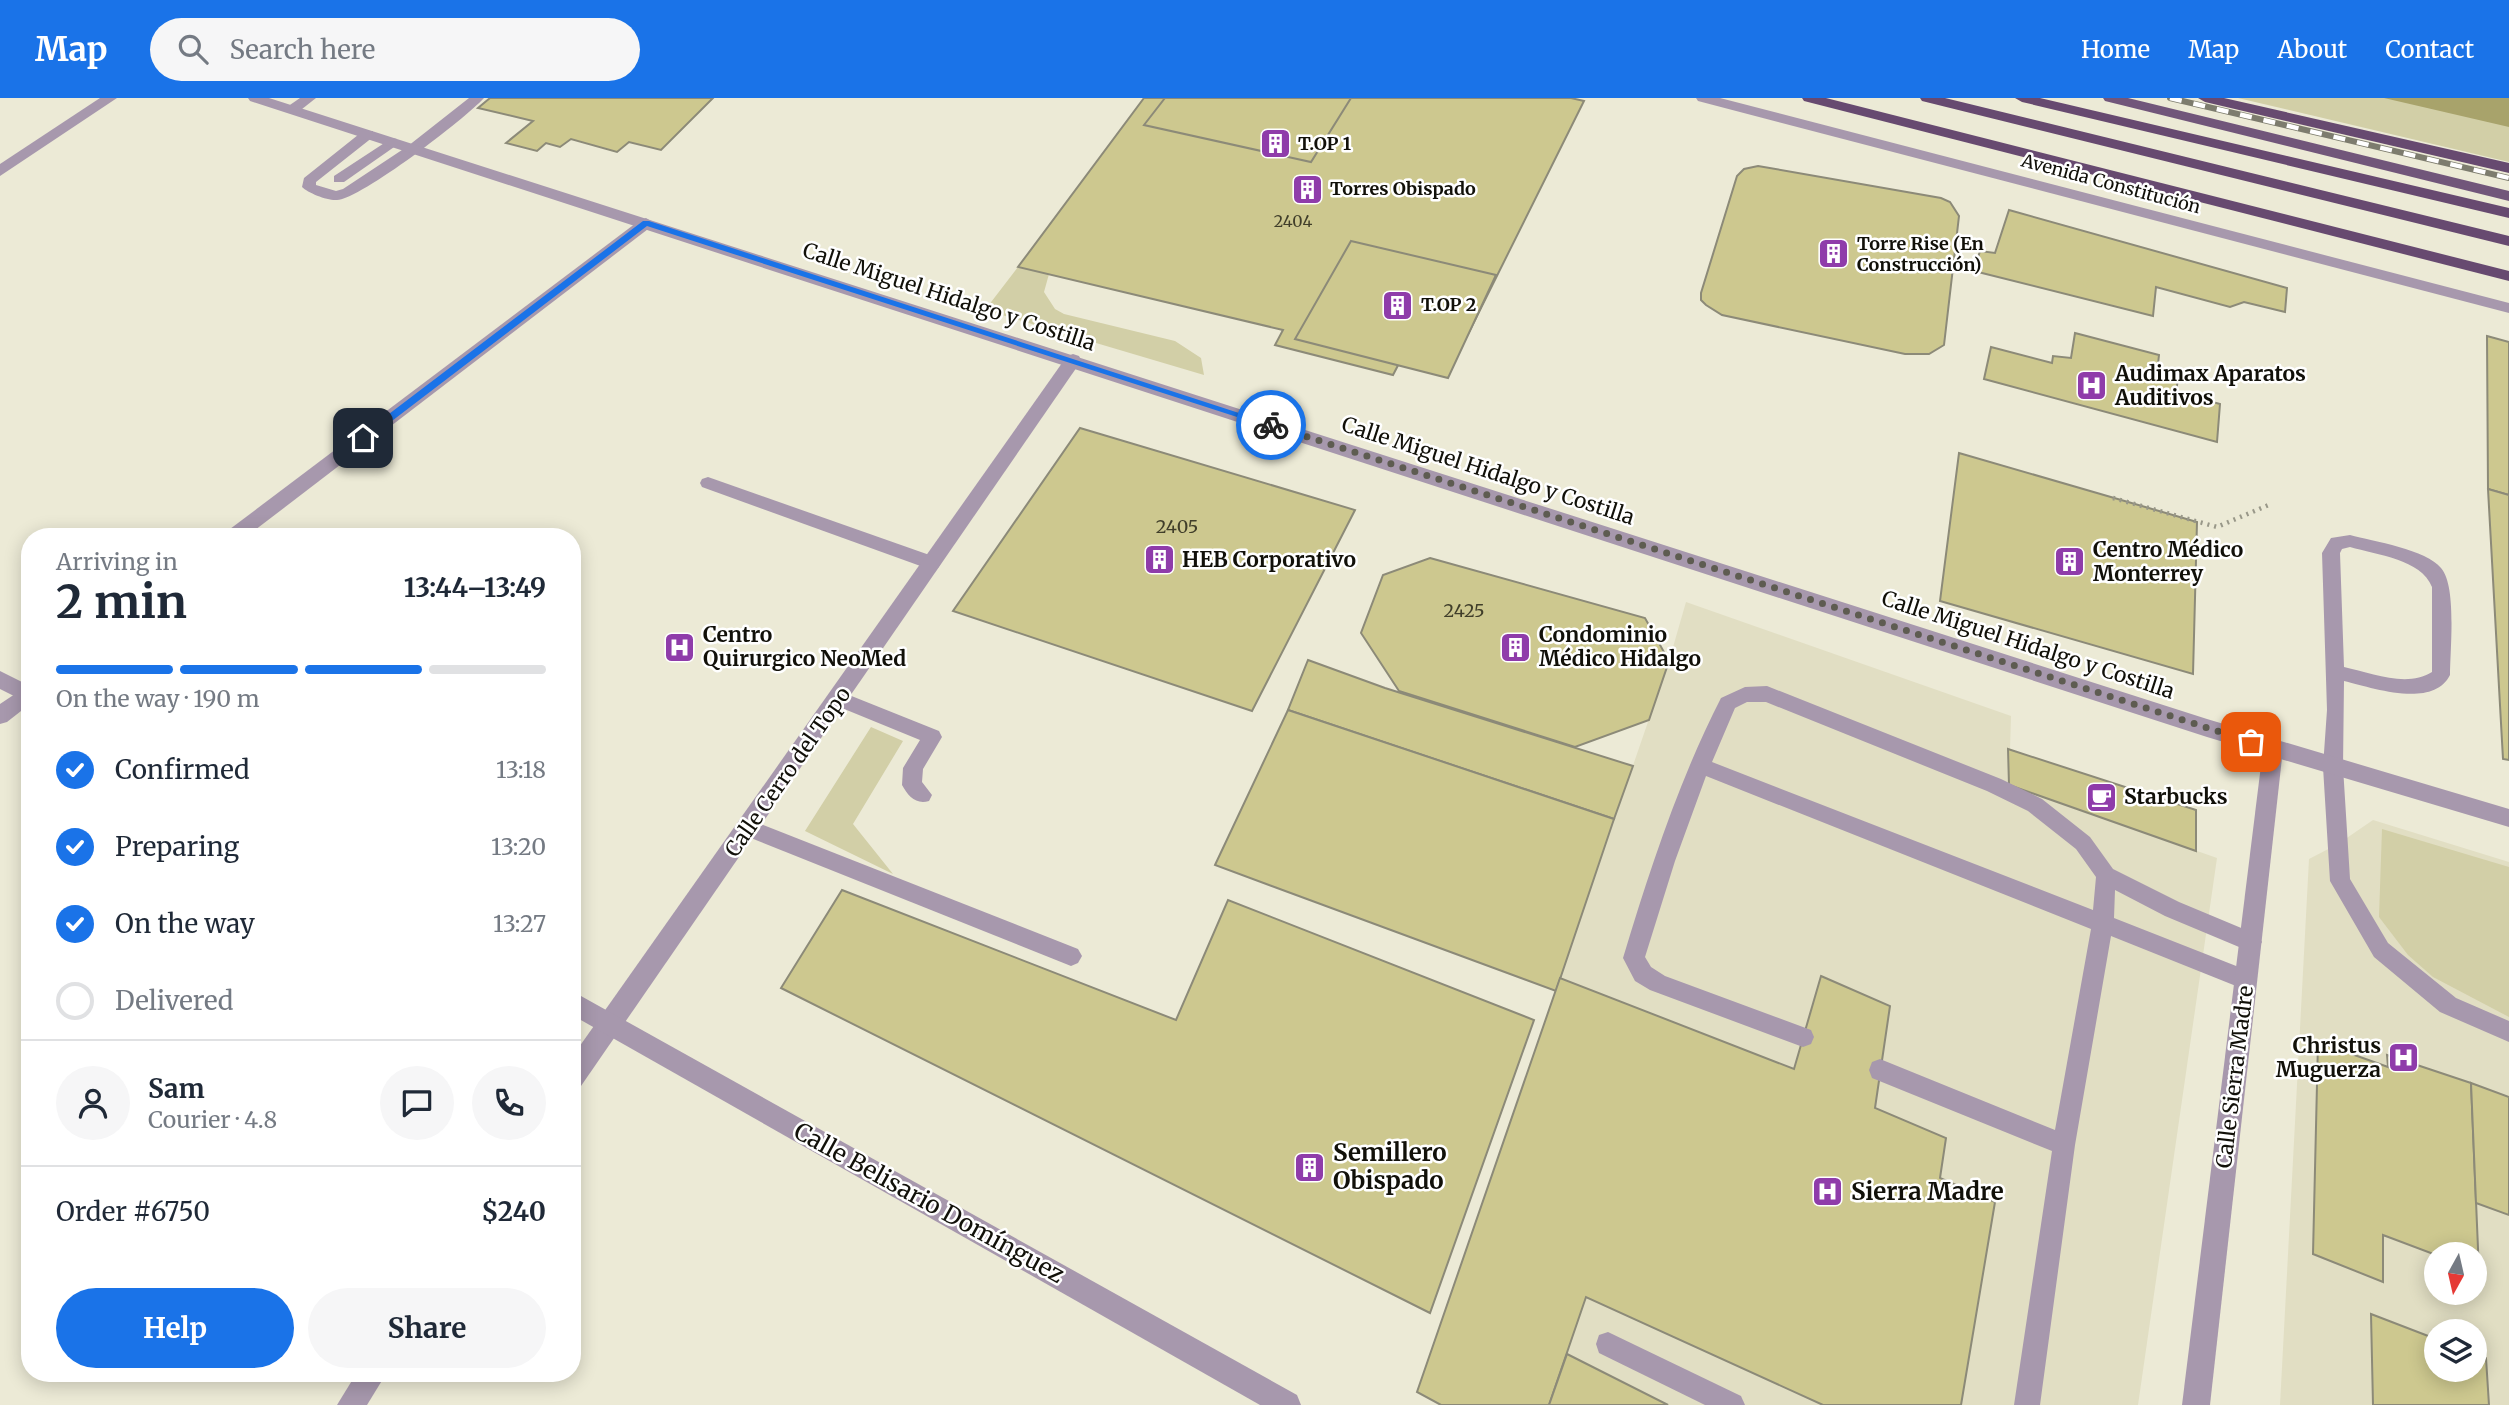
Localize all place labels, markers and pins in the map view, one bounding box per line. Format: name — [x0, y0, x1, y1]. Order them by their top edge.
building icon: T.OP 1 — [1258, 127, 1292, 161]
place label: T.OP 1 — [1298, 132, 1351, 155]
building icon: Torres Obispado — [1290, 172, 1324, 206]
place label: Torres Obispado — [1330, 177, 1476, 200]
place label: Torre Rise (En Construcción) — [1857, 232, 1984, 276]
building icon: Torre Rise (En Construcción) — [1817, 237, 1851, 271]
building icon: T.OP 2 — [1381, 288, 1415, 322]
place label: T.OP 2 — [1421, 293, 1476, 316]
place label: Audimax Aparatos Auditivos — [2114, 360, 2306, 411]
hospital icon: Audimax Aparatos Auditivos — [2075, 369, 2109, 403]
pin — [333, 408, 393, 468]
place label: Centro Médico Monterrey — [2093, 536, 2243, 587]
building icon: HEB Corporativo — [1142, 543, 1176, 577]
building icon: Centro Médico Monterrey — [2053, 545, 2087, 579]
place label: HEB Corporativo — [1182, 546, 1356, 573]
place label: Centro Quirurgico NeoMed — [703, 621, 906, 672]
place label: Condominio Médico Hidalgo — [1539, 621, 1701, 672]
hospital icon: Centro Quirurgico NeoMed — [663, 630, 697, 664]
building icon: Condominio Médico Hidalgo — [1499, 630, 1533, 664]
pin — [2221, 712, 2281, 772]
cafe icon: Starbucks — [2084, 780, 2118, 814]
place label: Starbucks — [2124, 783, 2228, 810]
place label: Christus Muguerza — [2276, 1032, 2381, 1083]
hospital icon: Christus Muguerza — [2387, 1041, 2421, 1075]
place label: Semillero Obispado — [1333, 1137, 1447, 1196]
building icon: Semillero Obispado — [1293, 1150, 1327, 1184]
hospital icon: Sierra Madre — [1811, 1175, 1845, 1209]
place label: Sierra Madre — [1851, 1176, 2004, 1207]

